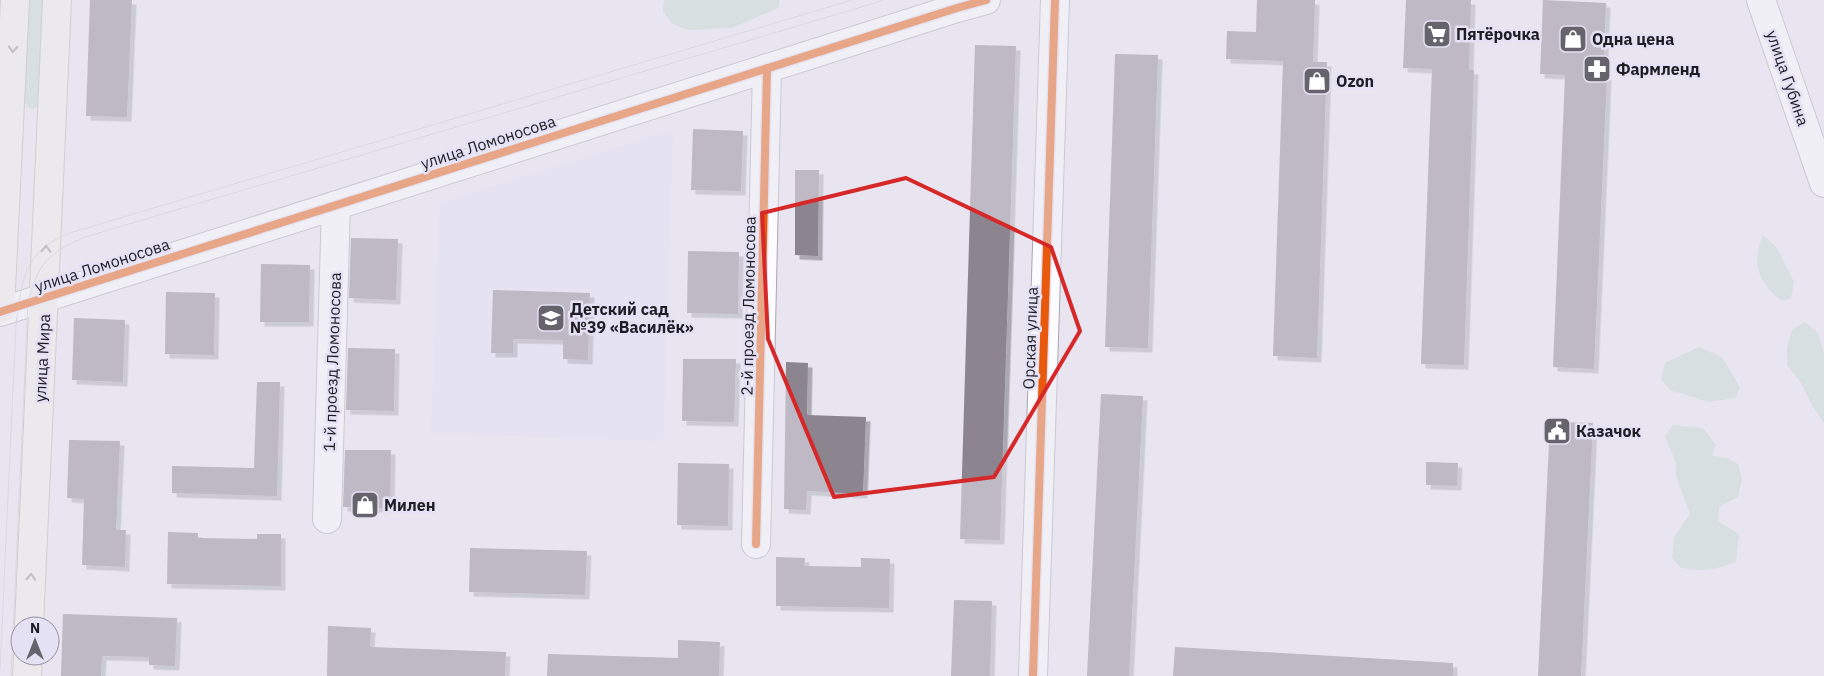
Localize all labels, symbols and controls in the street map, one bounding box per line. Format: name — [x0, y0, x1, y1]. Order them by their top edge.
supermarket icon: Пятёрочка — [1422, 19, 1452, 49]
place label: Пятёрочка — [1456, 24, 1540, 44]
shop icon: Одна цена — [1558, 24, 1588, 54]
street label: улица Губина — [1762, 28, 1814, 129]
place label: Одна цена — [1592, 29, 1674, 49]
one-way arrow — [7, 45, 18, 53]
pharmacy icon: Фармленд — [1582, 54, 1612, 84]
place label: Фармленд — [1616, 59, 1700, 79]
shop icon: Ozon — [1302, 66, 1332, 96]
place label: Ozon — [1336, 71, 1374, 91]
street label: улица Ломоносова — [418, 111, 558, 173]
street label: 2-й проезд Ломоносова — [736, 216, 760, 396]
street label: улица Ломоносова — [32, 234, 172, 296]
one-way arrow — [41, 245, 51, 252]
street label: 1-й проезд Ломоносова — [319, 272, 345, 452]
street label: Орская улица — [1018, 286, 1042, 390]
place label: Детский сад №39 «Василёк» — [570, 299, 694, 337]
school or university icon: Детский сад №39 «Василёк» — [536, 303, 566, 333]
street label: улица Мира — [30, 313, 54, 403]
public building icon: Казачок — [1542, 416, 1572, 446]
place label: Казачок — [1576, 421, 1641, 441]
shop icon: Милен — [350, 490, 380, 520]
place label: Милен — [384, 495, 435, 515]
one-way arrow — [26, 573, 37, 581]
north arrow — [10, 616, 60, 666]
text: N — [30, 619, 40, 637]

